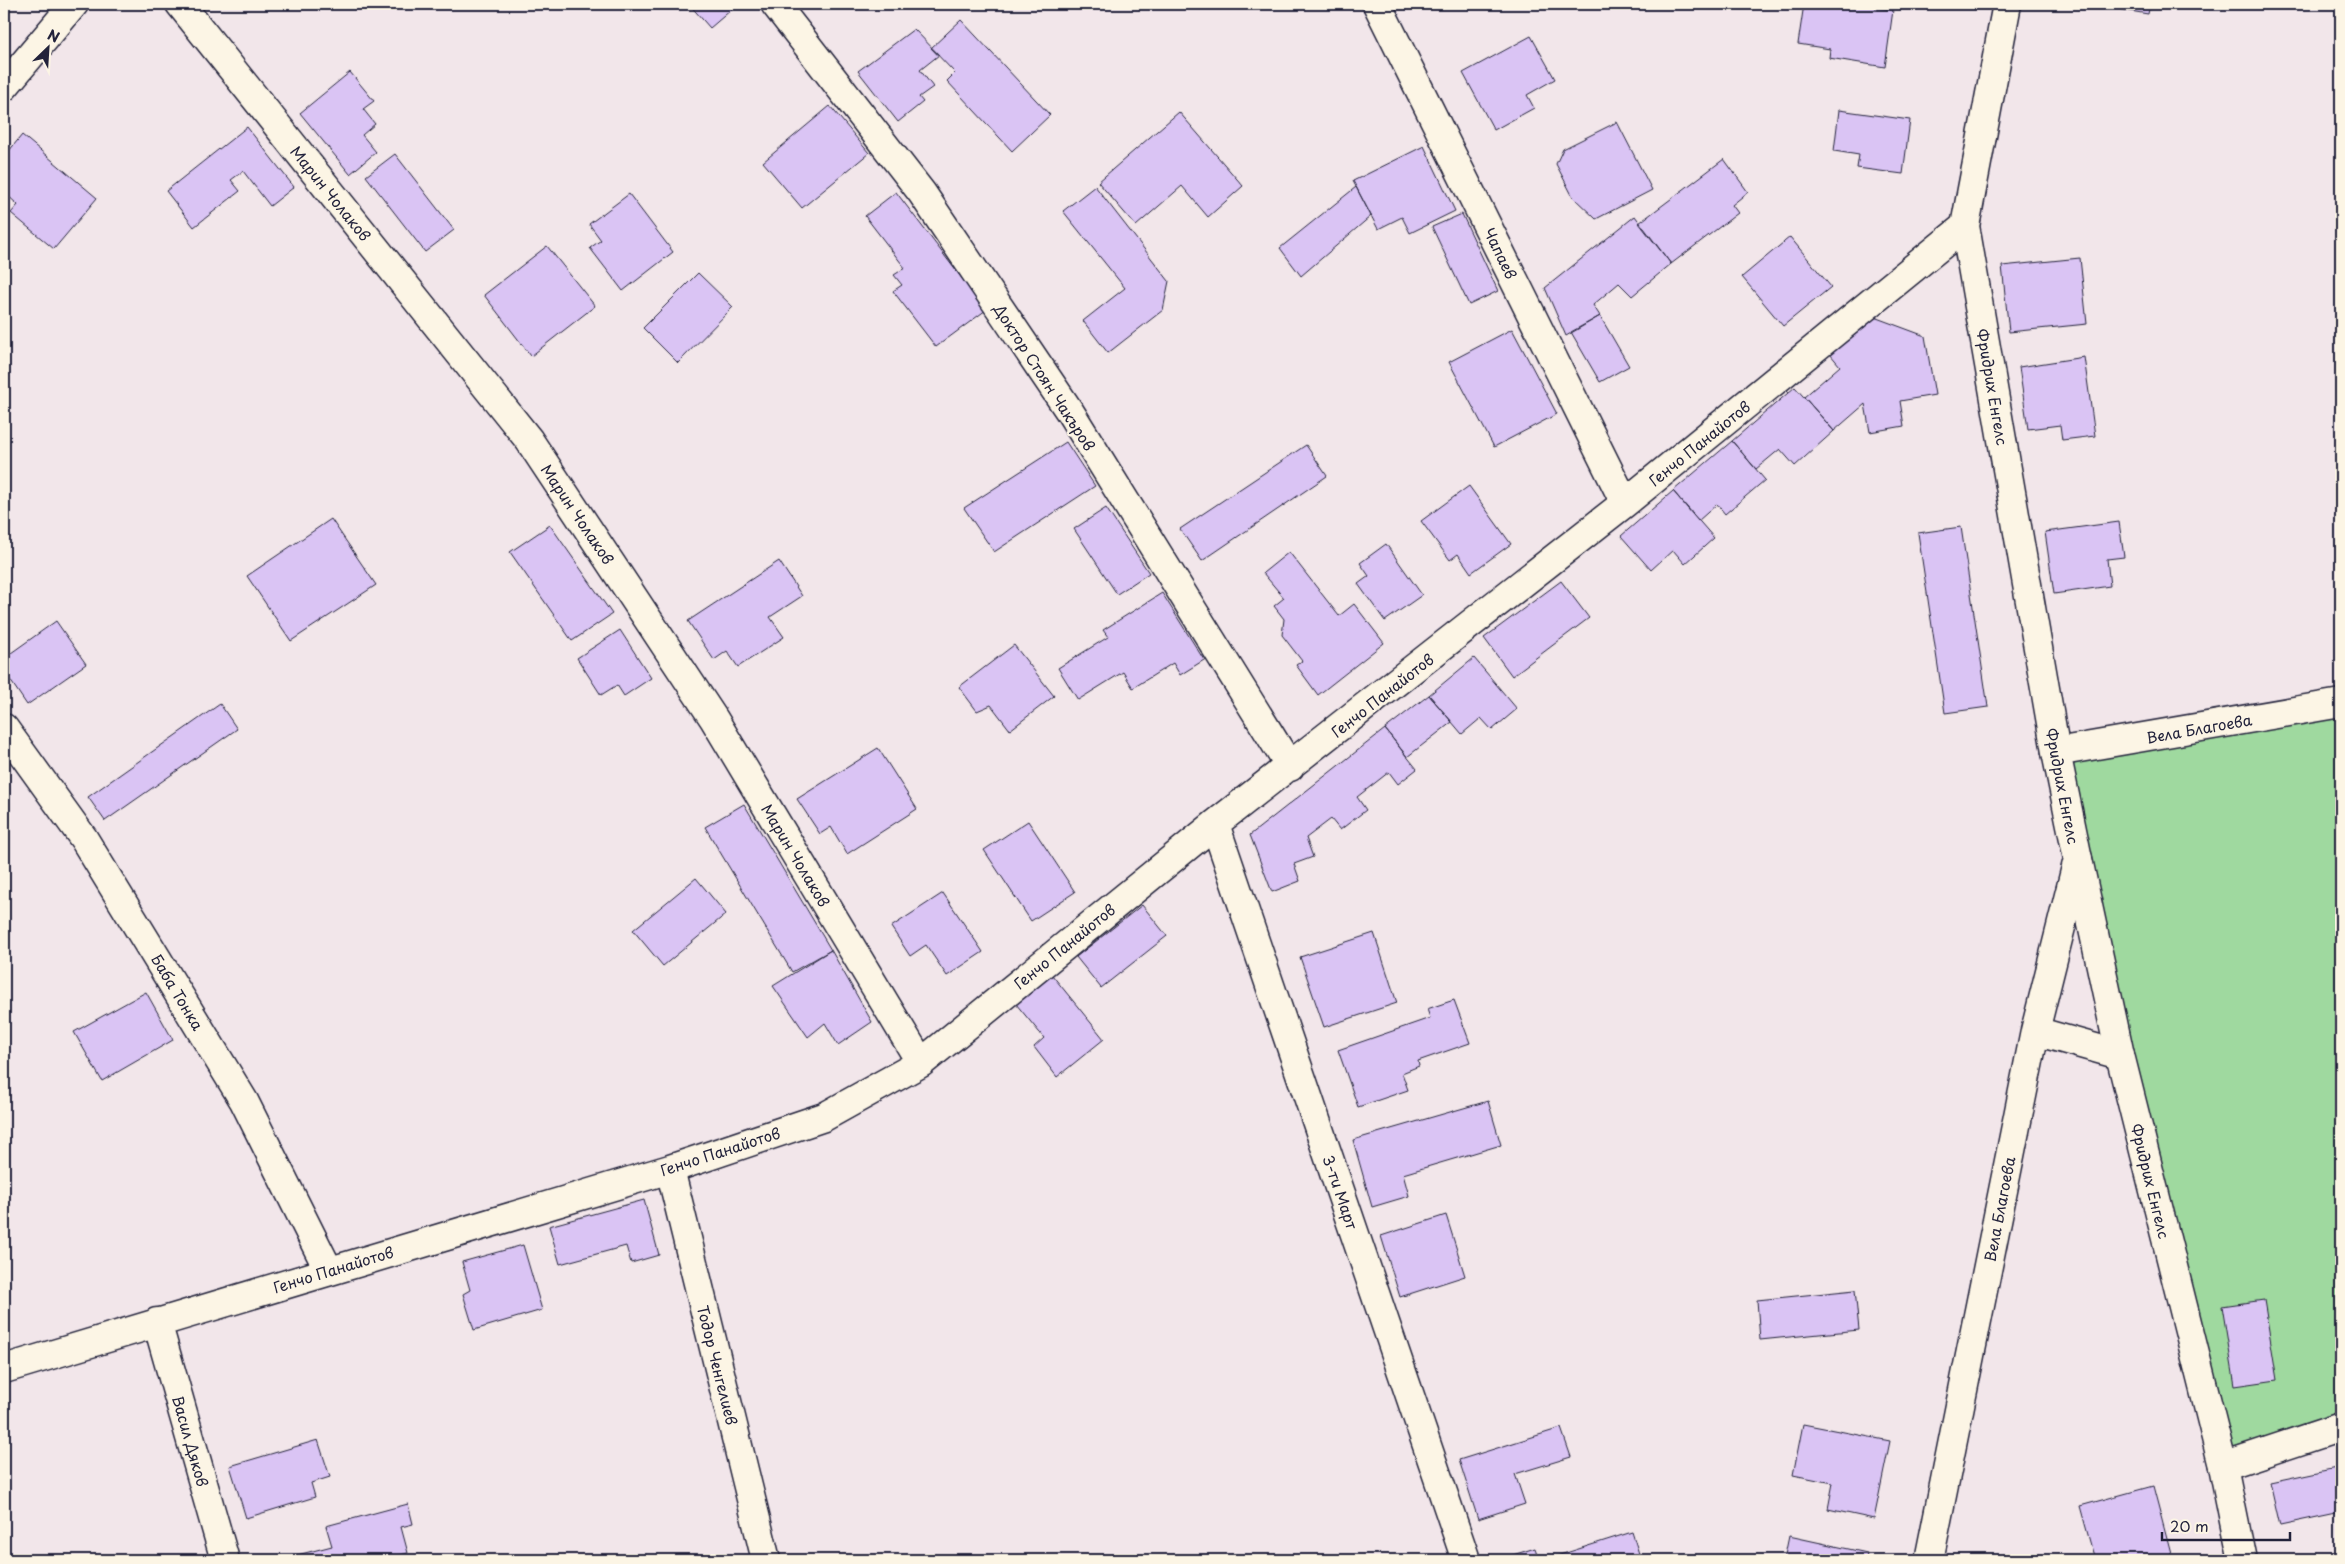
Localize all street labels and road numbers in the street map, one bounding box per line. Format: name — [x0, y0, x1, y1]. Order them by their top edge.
street label: Марин Чолаков — [285, 140, 377, 246]
street label: Чапаев — [1479, 223, 1523, 283]
street label: Доктор Стоян Чакъров — [988, 298, 1101, 455]
street label: Фридрих Енгелс — [1971, 327, 2015, 447]
street label: Генчо Панайотов — [1643, 395, 1755, 491]
street label: Марин Чолаков — [536, 459, 620, 569]
street label: Генчо Панайотов — [1326, 647, 1439, 743]
street label: Вела Благоева — [2144, 707, 2254, 749]
street label: Фридрих Енгелс — [2040, 726, 2086, 846]
street label: Марин Чолаков — [756, 799, 836, 911]
street label: Генчо Панайотов — [1008, 898, 1120, 994]
street label: Баба Тонка — [146, 950, 210, 1035]
street label: Генчо Панайотов — [657, 1121, 783, 1181]
street label: Фридрих Енгелс — [2126, 1121, 2176, 1241]
street label: 3-ти Март — [1318, 1152, 1365, 1233]
street label: Вела Благоева — [1978, 1154, 2021, 1264]
street label: Генчо Панайотов — [270, 1240, 396, 1298]
street label: Тодор Ченгелиев — [692, 1303, 744, 1428]
street label: Васил Дяков — [167, 1393, 215, 1490]

